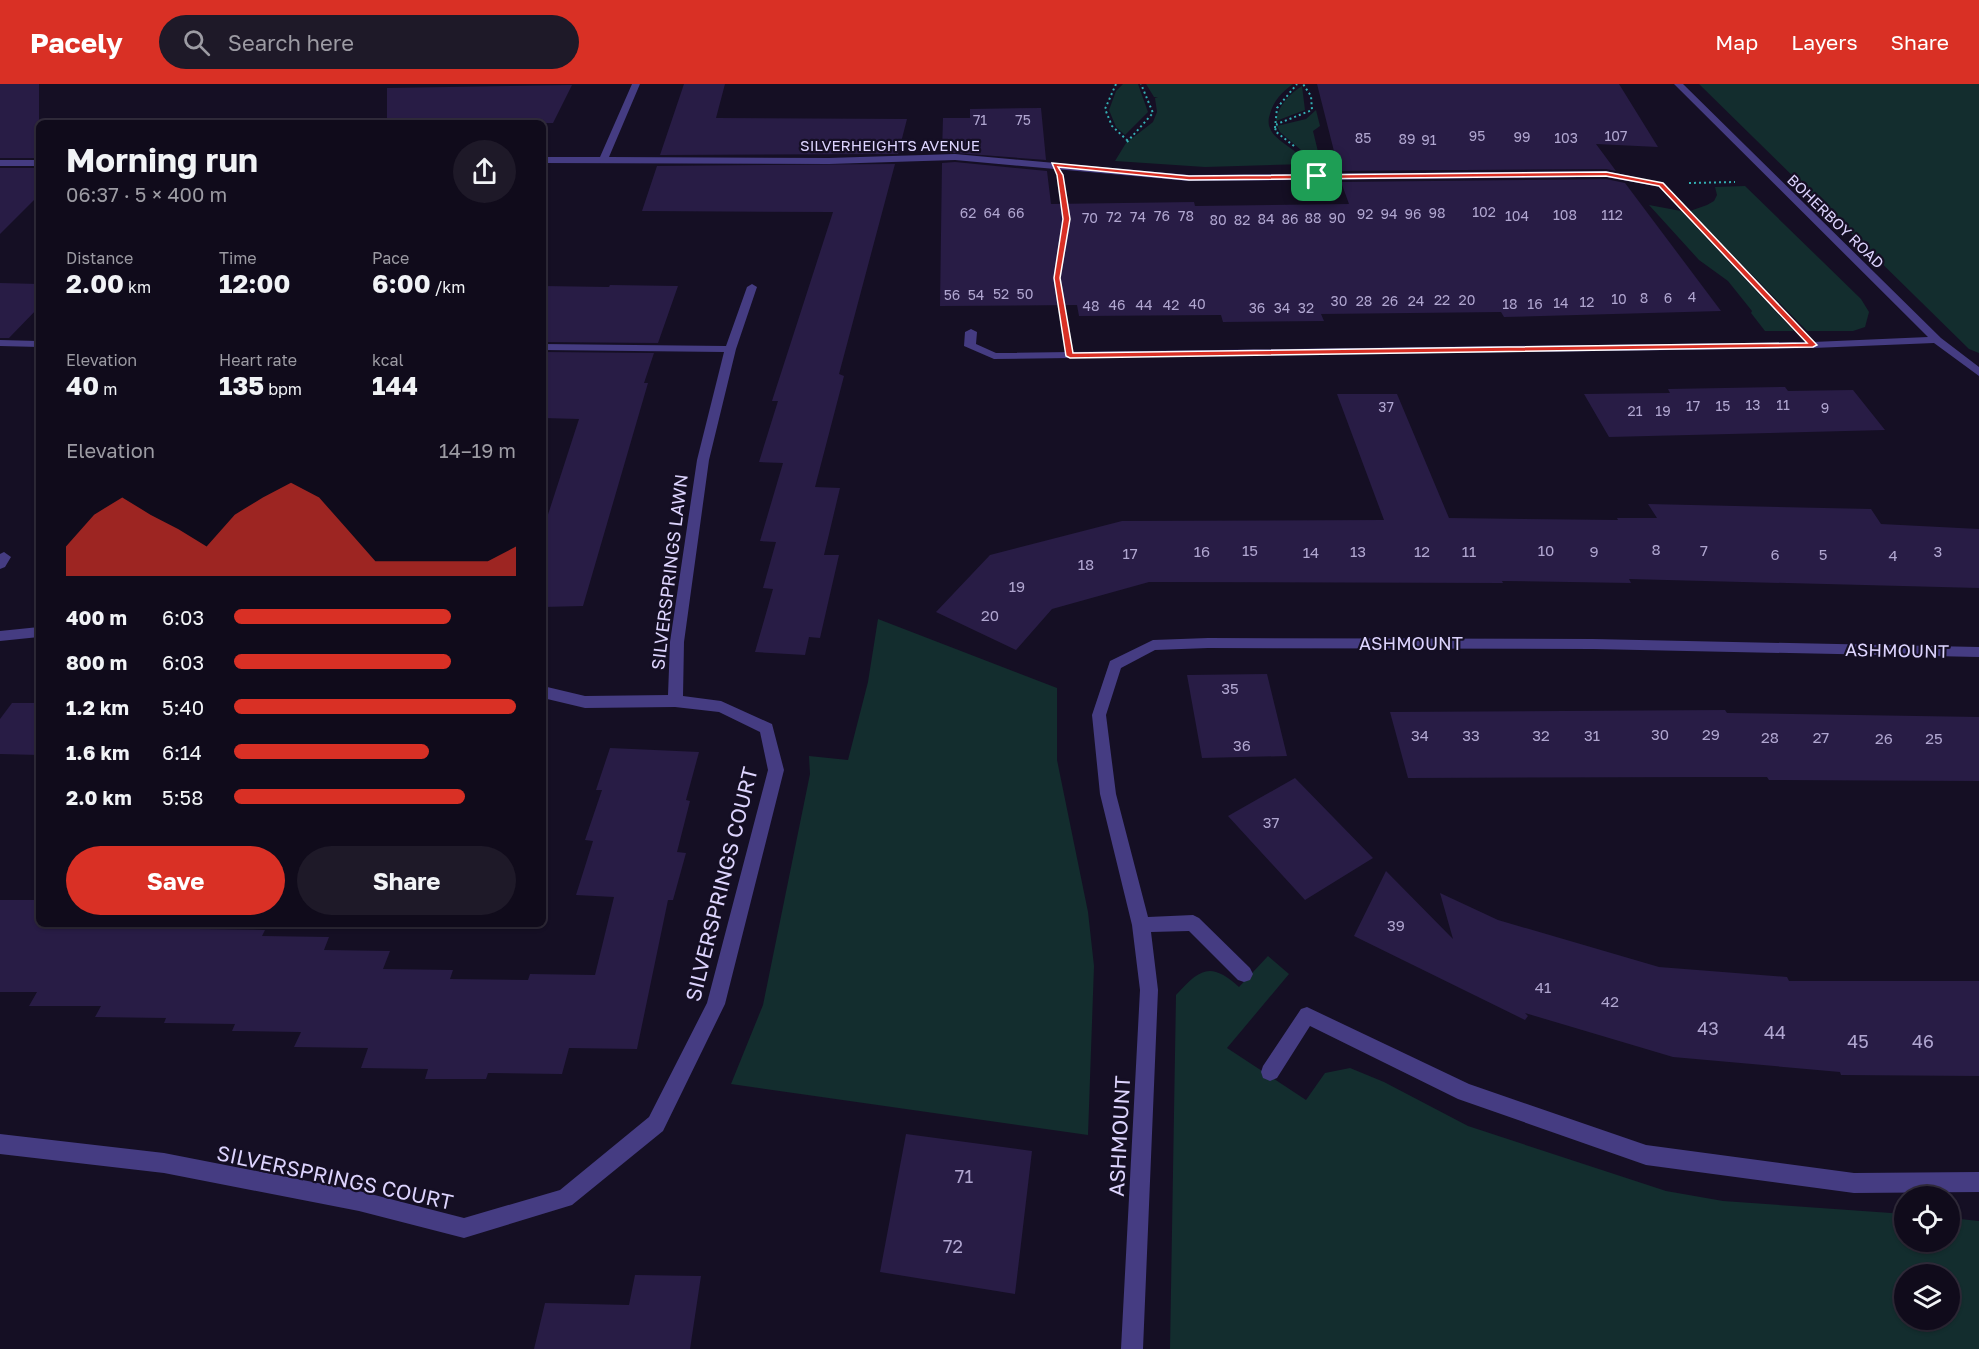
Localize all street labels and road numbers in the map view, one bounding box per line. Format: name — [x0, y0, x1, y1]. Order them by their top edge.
street label: SILVERHEIGHTS AVENUE — [800, 136, 980, 154]
street label: BOHERBOY ROAD — [1784, 170, 1888, 272]
street label: SILVERSPRINGS LAWN — [646, 473, 692, 671]
street label: ASHMOUNT — [1359, 632, 1463, 654]
street label: ASHMOUNT — [1845, 638, 1949, 662]
street label: SILVERSPRINGS COURT — [679, 764, 763, 1004]
street label: ASHMOUNT — [1103, 1075, 1135, 1197]
street label: SILVERSPRINGS COURT — [215, 1139, 455, 1215]

